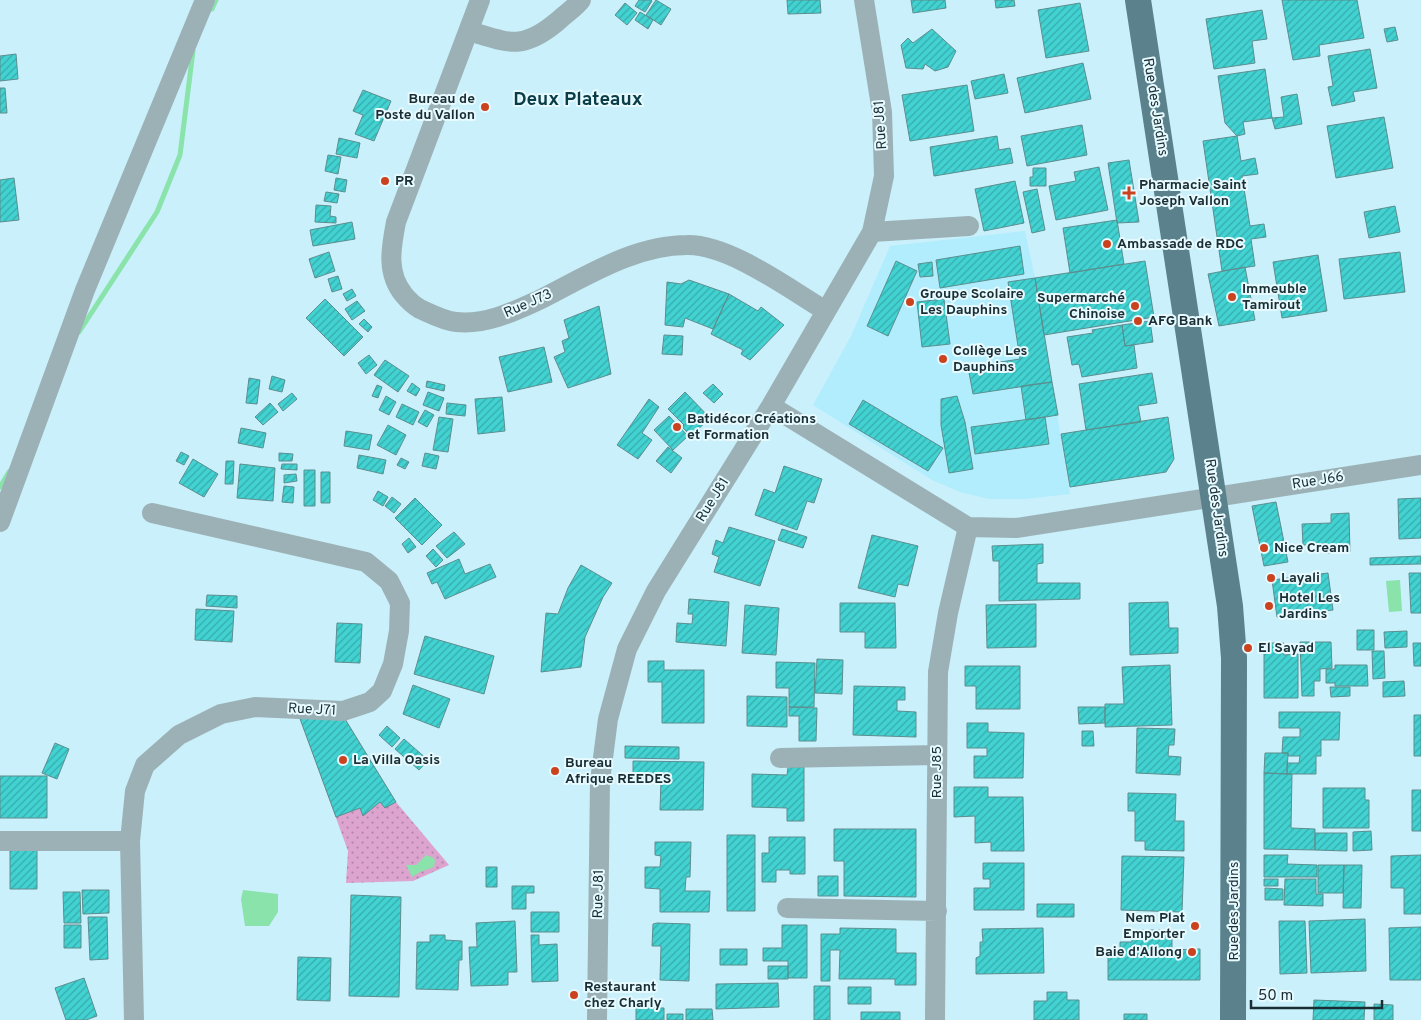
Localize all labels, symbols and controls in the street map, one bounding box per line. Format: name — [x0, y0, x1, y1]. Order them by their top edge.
street label: Rue des Jardins — [1139, 57, 1171, 157]
district label: Deux Plateaux — [513, 88, 643, 112]
place label: Bureau de Poste du Vallon — [375, 91, 475, 124]
street label: Rue J81 — [871, 100, 891, 150]
marker: Bureau de Poste du Vallon — [479, 101, 491, 113]
place label: PR — [395, 173, 414, 190]
marker: PR — [379, 175, 391, 187]
place label: Pharmacie Saint Joseph Vallon — [1139, 177, 1247, 210]
marker: Pharmacie Saint Joseph Vallon — [1123, 187, 1135, 199]
place label: Ambassade de RDC — [1117, 236, 1244, 253]
marker: Ambassade de RDC — [1101, 238, 1113, 250]
place label: Immeuble Tamirout — [1242, 281, 1307, 314]
street label: Rue J73 — [501, 286, 555, 322]
place label: Groupe Scolaire Les Dauphins — [920, 286, 1024, 319]
place label: Supermarché Chinoise — [1037, 290, 1125, 323]
marker: Immeuble Tamirout — [1226, 291, 1238, 303]
marker: Groupe Scolaire Les Dauphins — [904, 296, 916, 308]
marker: Supermarché Chinoise — [1129, 300, 1141, 312]
place label: AFG Bank — [1148, 313, 1213, 330]
marker: AFG Bank — [1132, 315, 1144, 327]
place label: Collège Les Dauphins — [953, 343, 1028, 376]
marker: Collège Les Dauphins — [937, 353, 949, 365]
place label: Batidécor Créations et Formation — [687, 411, 816, 444]
marker: Batidécor Créations et Formation — [671, 421, 683, 433]
street label: Rue des Jardins — [1201, 458, 1231, 558]
street label: Rue J66 — [1291, 469, 1345, 493]
street label: Rue J81 — [693, 475, 733, 525]
place label: Nice Cream — [1274, 540, 1349, 557]
marker: Nice Cream — [1258, 542, 1270, 554]
place label: Layali — [1281, 570, 1320, 587]
marker: Layali — [1265, 572, 1277, 584]
place label: Hotel Les Jardins — [1279, 590, 1340, 623]
marker: Hotel Les Jardins — [1263, 600, 1275, 612]
place label: El Sayad — [1258, 640, 1314, 657]
marker: El Sayad — [1242, 642, 1254, 654]
street label: Rue J71 — [288, 700, 336, 720]
street label: Rue J85 — [929, 746, 946, 798]
place label: La Villa Oasis — [353, 752, 440, 769]
marker: La Villa Oasis — [337, 754, 349, 766]
place label: Bureau Afrique REEDES — [565, 755, 671, 788]
marker: Bureau Afrique REEDES — [549, 765, 561, 777]
street label: Rue des Jardins — [1226, 861, 1243, 961]
street label: Rue J81 — [590, 869, 608, 919]
place label: Nem Plat Emporter — [1123, 910, 1185, 943]
marker: Nem Plat Emporter — [1189, 920, 1201, 932]
place label: Baie d'Allong — [1095, 944, 1182, 961]
marker: Baie d'Allong — [1186, 946, 1198, 958]
scale bar — [1251, 978, 1382, 1010]
place label: Restaurant chez Charly — [584, 979, 662, 1012]
text: 50 m — [1258, 987, 1293, 1006]
marker: Restaurant chez Charly — [568, 989, 580, 1001]

